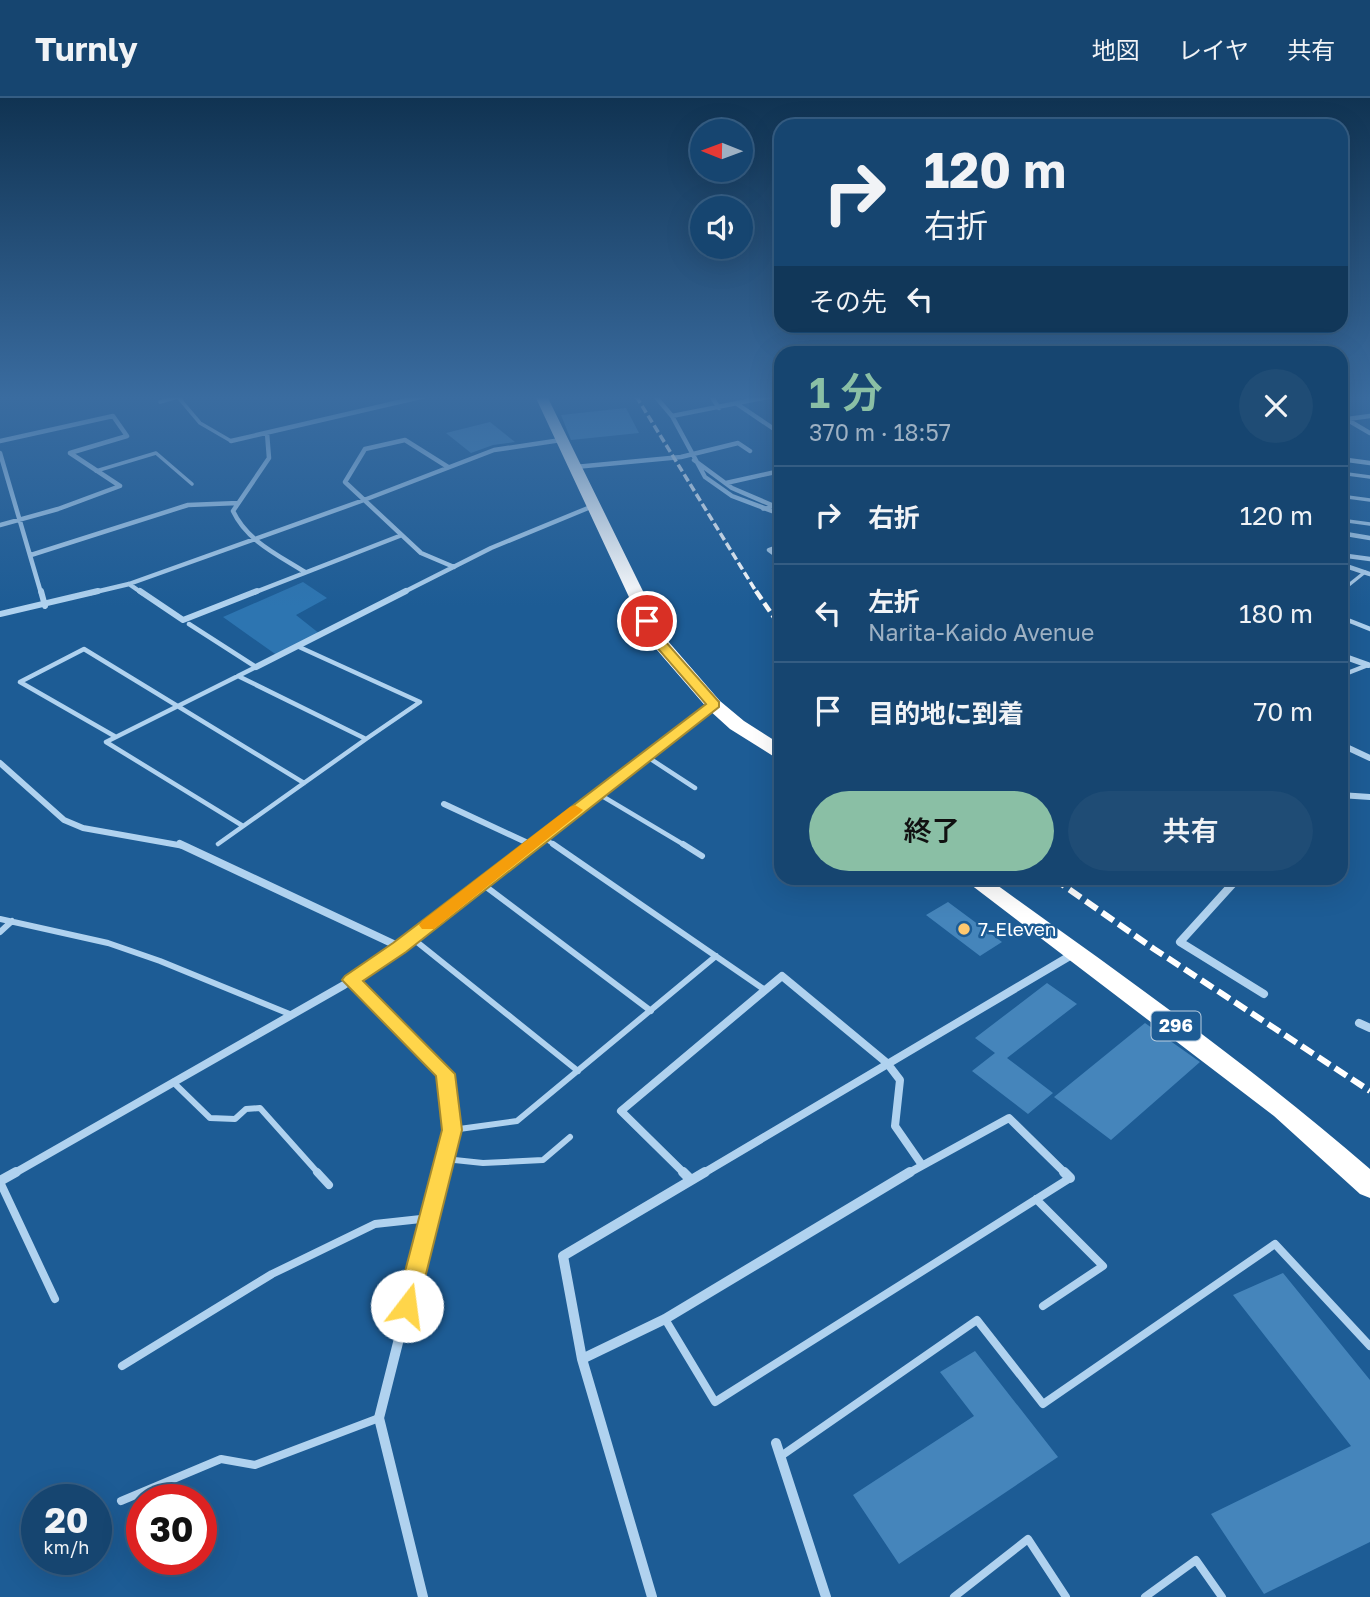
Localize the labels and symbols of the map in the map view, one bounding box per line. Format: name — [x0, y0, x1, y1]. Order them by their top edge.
north arrow — [690, 119, 752, 182]
pin — [617, 591, 677, 651]
place label: 7-Eleven — [978, 917, 1056, 940]
marker: 7-Eleven — [956, 921, 972, 937]
road number: 296 — [1152, 1012, 1200, 1041]
position arrow — [370, 1269, 444, 1343]
speed limit sign: 30 — [126, 1484, 217, 1575]

